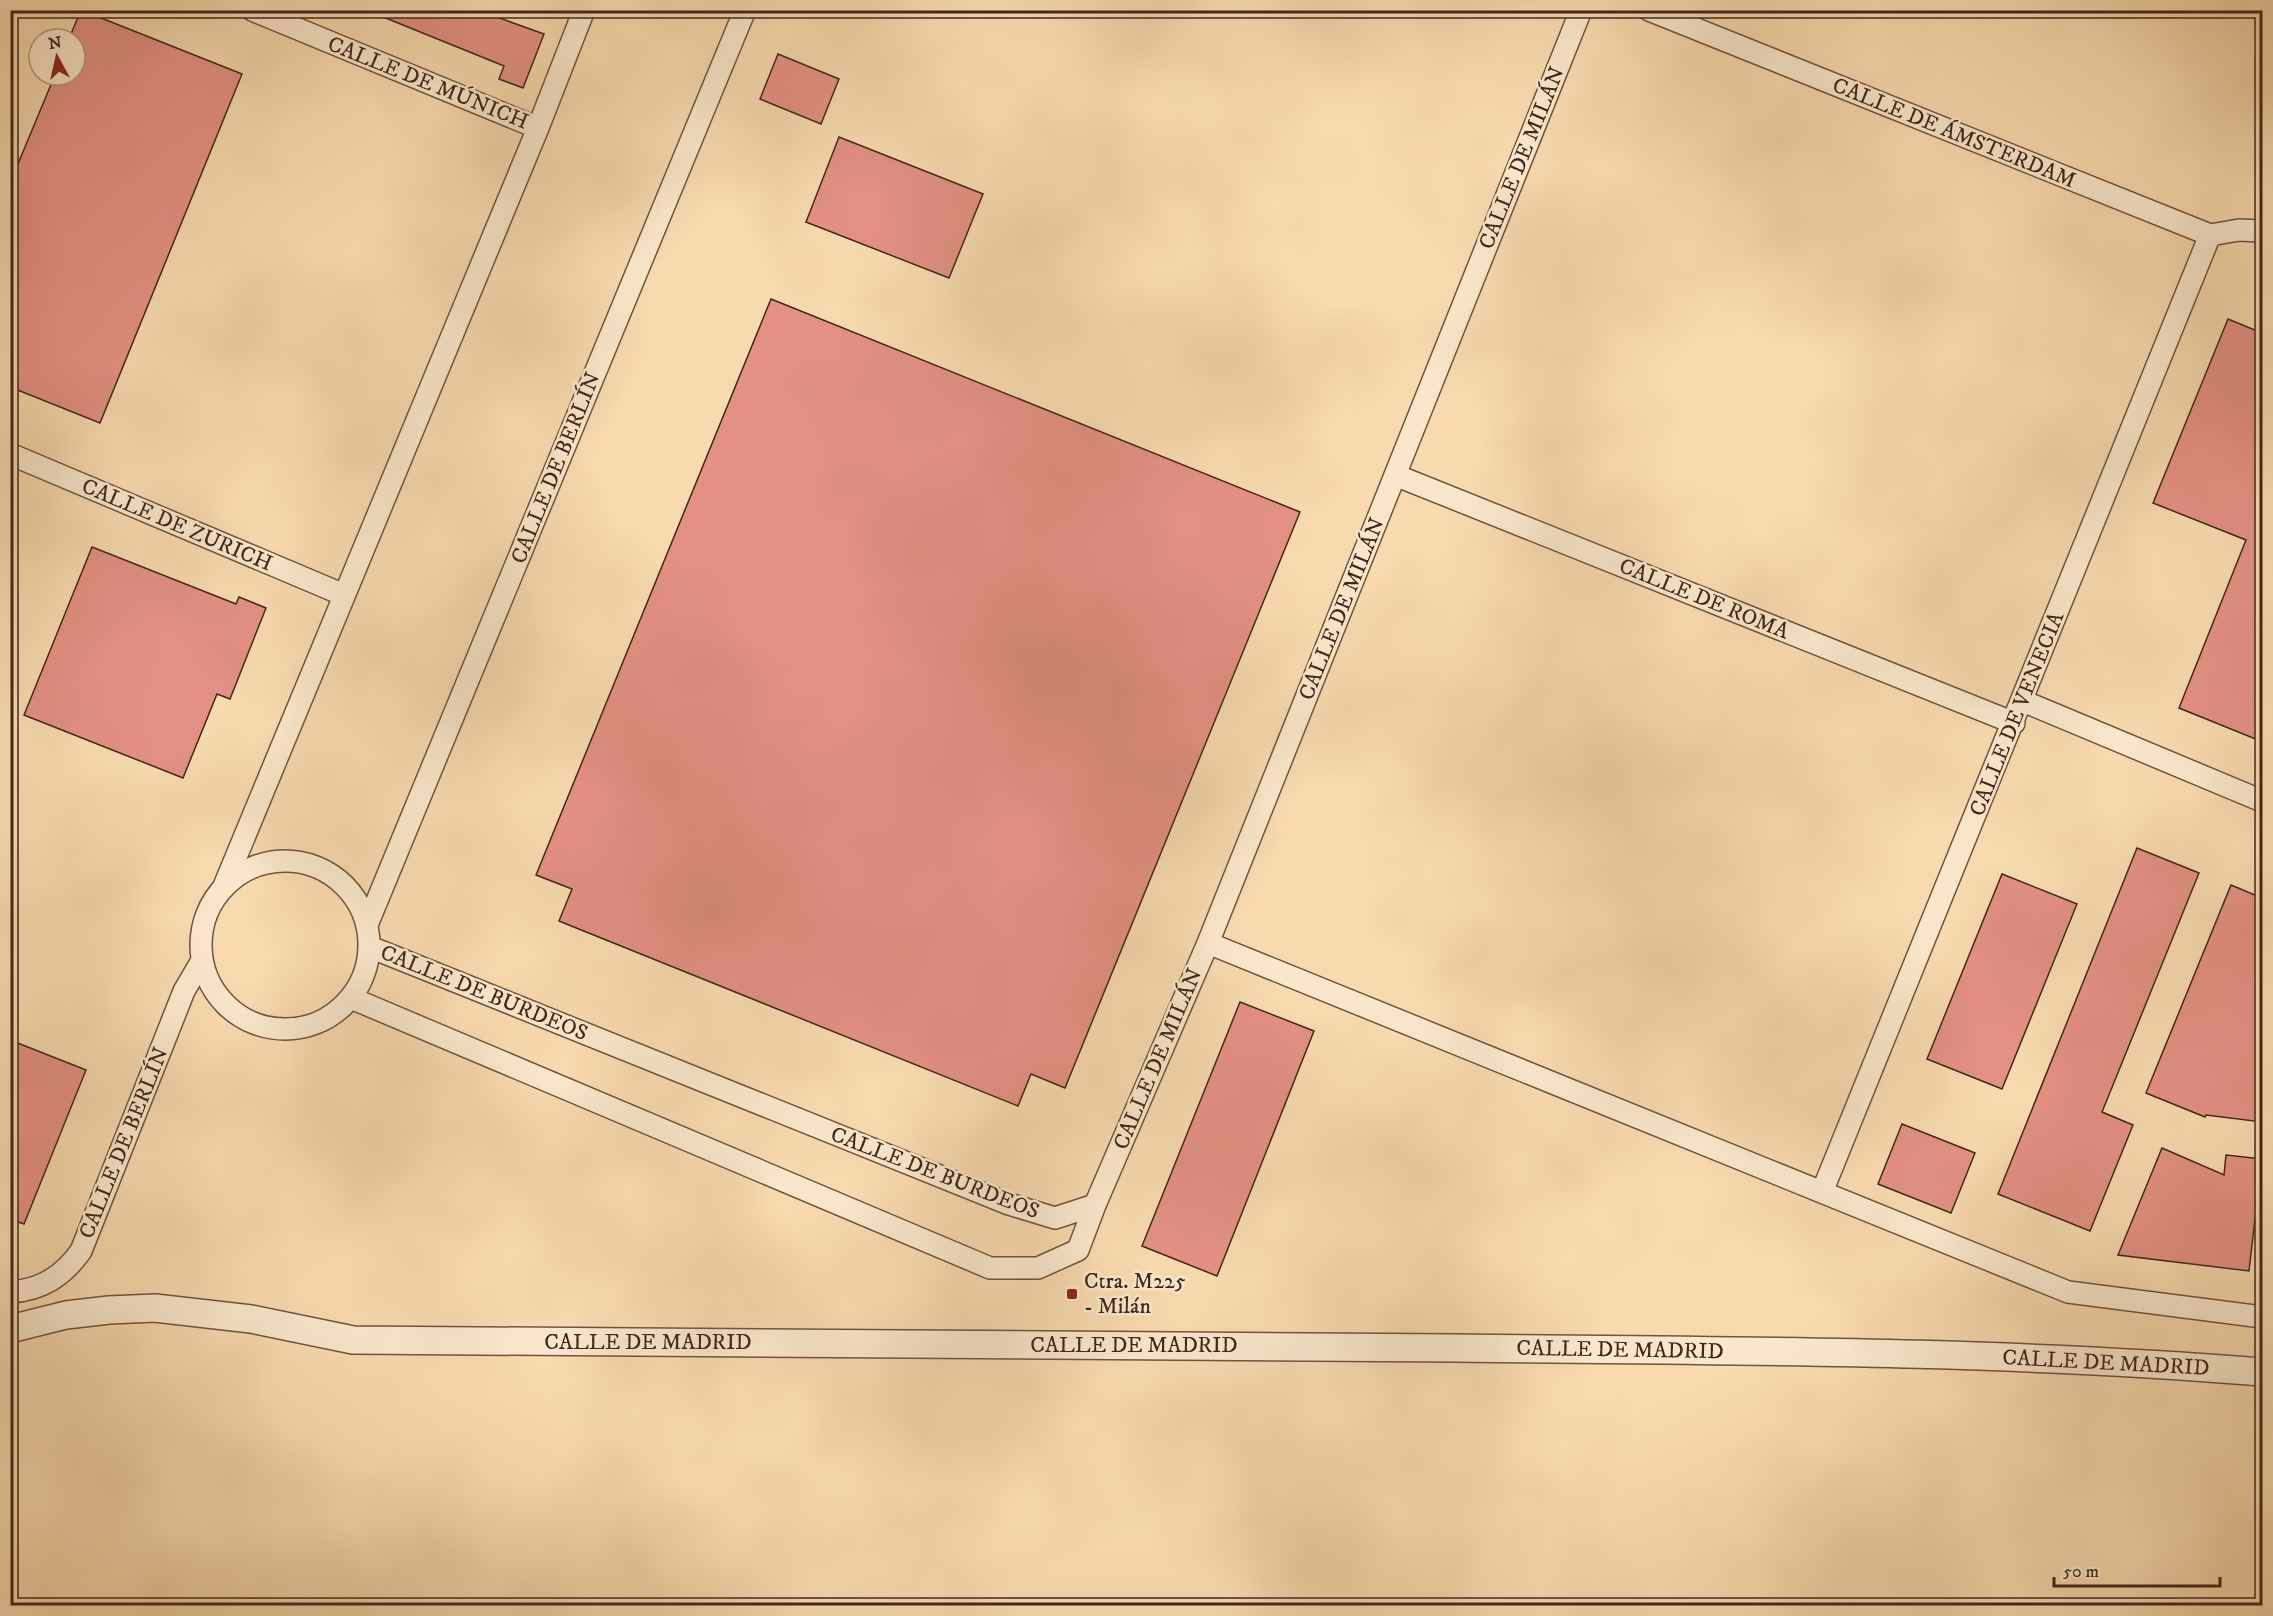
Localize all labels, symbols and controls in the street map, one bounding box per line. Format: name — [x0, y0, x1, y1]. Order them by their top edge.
north arrow — [27, 27, 87, 87]
street label: CALLE DE MÚNICH — [324, 29, 533, 136]
text: N — [47, 32, 63, 54]
street label: CALLE DE MILÁN — [1472, 62, 1571, 253]
street label: CALLE DE ÁMSTERDAM — [1828, 71, 2080, 194]
street label: CALLE DE BERLÍN — [504, 368, 607, 568]
street label: CALLE DE ZURICH — [78, 473, 276, 577]
street label: CALLE DE MILÁN — [1292, 513, 1391, 704]
street label: CALLE DE ROMA — [1615, 553, 1794, 646]
street label: CALLE DE VENECIA — [1964, 607, 2071, 820]
street label: CALLE DE BURDEOS — [376, 939, 592, 1047]
street label: CALLE DE MILÁN — [1107, 964, 1208, 1154]
street label: CALLE DE BERLÍN — [72, 1043, 175, 1243]
street label: CALLE DE BURDEOS — [827, 1121, 1043, 1225]
place label: Ctra. M225 - Milán — [1084, 1268, 1186, 1320]
marker: Ctra. M225 - Milán — [1065, 1287, 1079, 1301]
street label: CALLE DE MADRID — [544, 1329, 752, 1356]
street label: CALLE DE MADRID — [1030, 1332, 1238, 1359]
street label: CALLE DE MADRID — [1516, 1335, 1724, 1365]
street label: CALLE DE MADRID — [2002, 1344, 2210, 1382]
scale bar — [2054, 1550, 2220, 1588]
text: 50 m — [2063, 1561, 2099, 1583]

